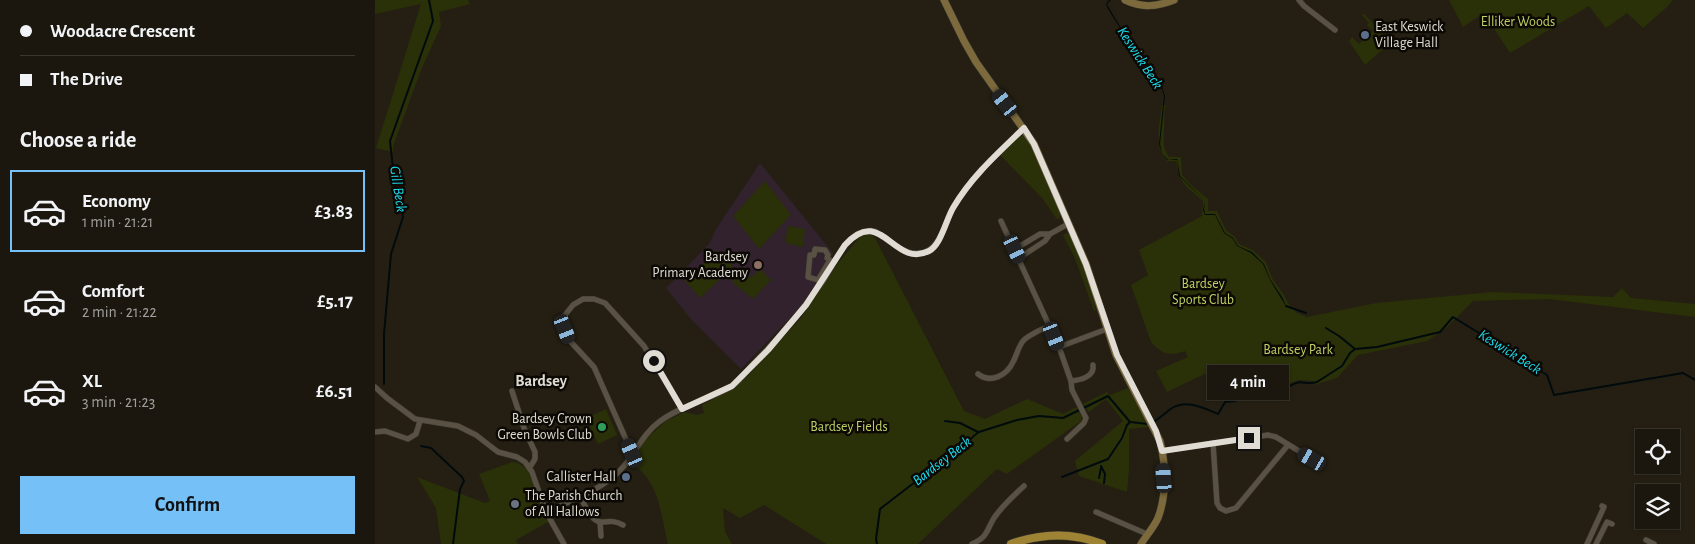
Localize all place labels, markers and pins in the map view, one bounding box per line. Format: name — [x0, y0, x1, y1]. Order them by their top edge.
place label: East Keswick Village Hall — [1375, 20, 1444, 50]
marker: East Keswick Village Hall — [1359, 29, 1371, 41]
place label: Bardsey Primary Academy — [652, 250, 748, 280]
marker: Bardsey Primary Academy — [752, 259, 764, 271]
place label: Bardsey Crown Green Bowls Club — [497, 412, 592, 442]
marker: Bardsey Crown Green Bowls Club — [596, 421, 608, 433]
place label: Callister Hall — [547, 470, 616, 484]
marker: Callister Hall — [620, 471, 632, 483]
place label: The Parish Church of All Hallows — [525, 489, 622, 519]
marker: The Parish Church of All Hallows — [509, 498, 521, 510]

